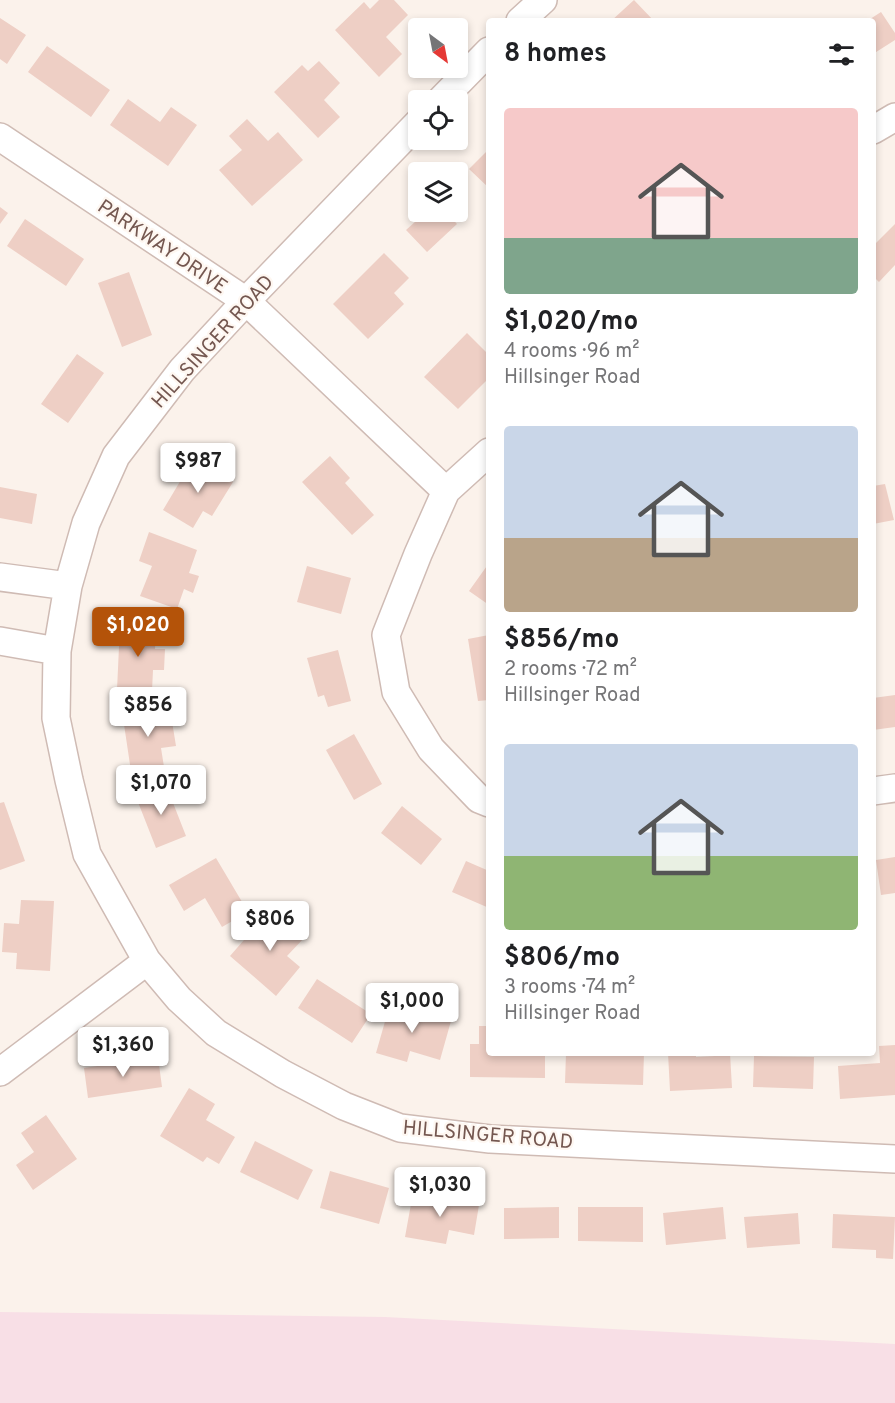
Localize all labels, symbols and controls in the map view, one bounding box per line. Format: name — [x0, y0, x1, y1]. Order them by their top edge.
north arrow — [408, 18, 468, 78]
map controls — [408, 18, 468, 222]
text: 8 homes — [504, 38, 607, 71]
icon: filters — [825, 38, 858, 71]
button: locate — [408, 90, 468, 150]
icon: home — [627, 147, 735, 255]
button: layers — [408, 162, 468, 222]
street label: PARKWAY DRIVE — [92, 195, 232, 301]
street label: HILLSINGER ROAD — [147, 270, 280, 415]
text: $1,020/mo — [504, 306, 638, 339]
text: 4 rooms · 96 m² — [504, 339, 639, 365]
text: Hillsinger Road — [504, 365, 640, 391]
pin: $987 — [162, 443, 234, 494]
text: $987 — [174, 449, 222, 475]
icon: home — [627, 465, 735, 573]
pin: $1,020 — [89, 607, 187, 658]
text: $1,020 — [106, 613, 170, 639]
text: $856/mo — [504, 624, 619, 657]
text: 2 rooms · 72 m² — [504, 657, 637, 683]
text: Hillsinger Road — [504, 683, 640, 709]
pin: $856 — [112, 687, 184, 738]
text: $856 — [123, 693, 173, 719]
pin: $1,070 — [112, 765, 210, 816]
text: $1,070 — [130, 771, 192, 797]
icon: home — [627, 783, 735, 891]
pin: $806 — [234, 901, 306, 952]
text: $806 — [245, 907, 295, 933]
text: $806/mo — [504, 942, 620, 975]
text: 3 rooms · 74 m² — [504, 975, 635, 1001]
pin: $1,000 — [363, 983, 461, 1034]
text: $1,000 — [380, 989, 444, 1015]
text: Hillsinger Road — [504, 1001, 640, 1027]
pin: $1,360 — [74, 1027, 172, 1078]
text: $1,360 — [92, 1033, 154, 1059]
street label: HILLSINGER ROAD — [402, 1116, 574, 1156]
pin: $1,030 — [391, 1167, 489, 1218]
text: $1,030 — [408, 1173, 472, 1199]

